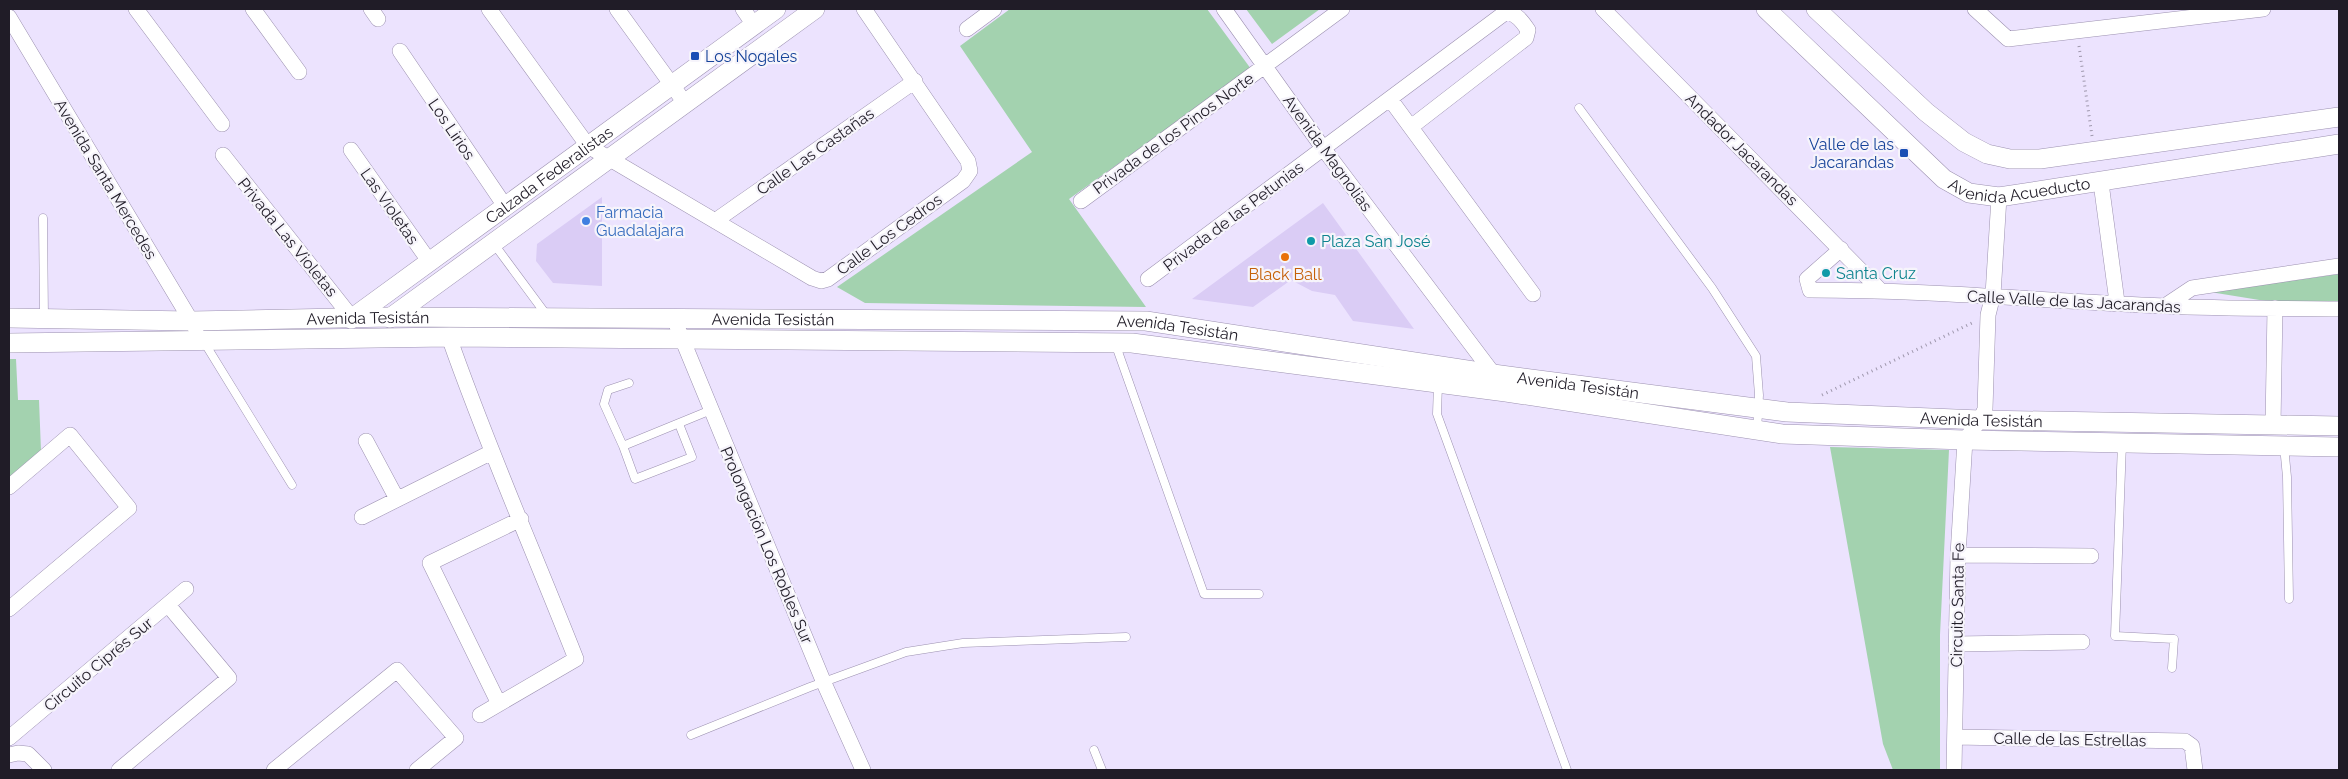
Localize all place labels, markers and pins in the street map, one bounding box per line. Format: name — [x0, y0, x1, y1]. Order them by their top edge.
place label: Los Nogales — [705, 47, 798, 66]
marker: Los Nogales — [689, 50, 701, 62]
place label: Valle de las Jacarandas — [1809, 135, 1894, 172]
marker: Valle de las Jacarandas — [1898, 147, 1910, 159]
place label: Farmacia Guadalajara — [596, 203, 684, 240]
marker: Farmacia Guadalajara — [580, 215, 592, 227]
place label: Plaza San José — [1321, 232, 1430, 251]
marker: Plaza San José — [1305, 235, 1317, 247]
marker: Black Ball — [1279, 251, 1291, 263]
place label: Santa Cruz — [1836, 264, 1916, 283]
place label: Black Ball — [1248, 265, 1322, 284]
marker: Santa Cruz — [1820, 267, 1832, 279]

